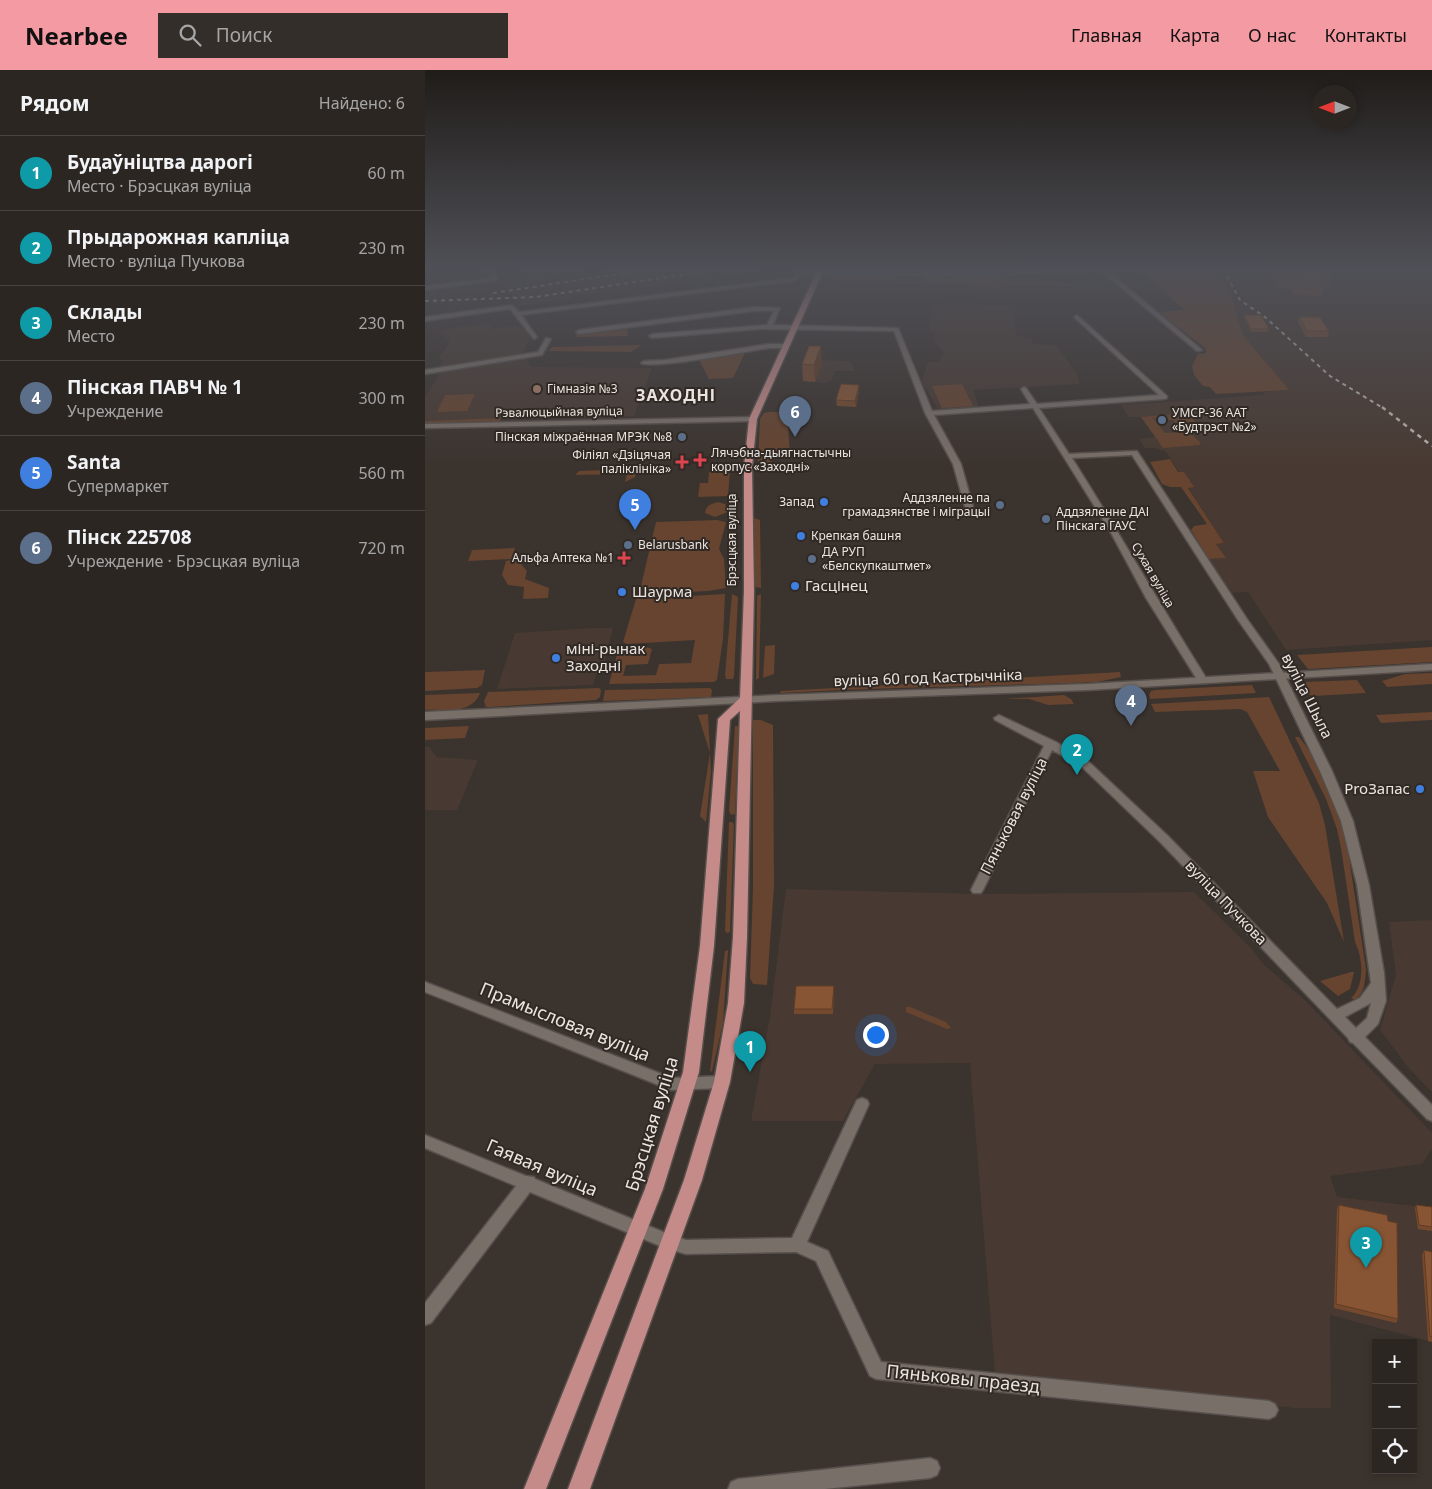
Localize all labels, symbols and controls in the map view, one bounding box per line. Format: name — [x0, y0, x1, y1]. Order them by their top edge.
search box — [158, 13, 508, 58]
text: Nearbee — [25, 19, 128, 52]
icon: search — [176, 21, 204, 49]
text: Поиск — [216, 22, 272, 48]
text: Главная — [1071, 23, 1142, 47]
text: Карта — [1170, 23, 1220, 47]
text: О нас — [1248, 23, 1296, 47]
text: Контакты — [1324, 23, 1407, 47]
north arrow — [1312, 85, 1357, 130]
text: Рядом — [20, 89, 90, 117]
text: Найдено: 6 — [319, 92, 405, 114]
text: Будаўніцтва дарогі — [67, 149, 253, 175]
text: 1 — [31, 162, 41, 184]
text: 60 m — [368, 162, 405, 184]
text: Место · Брэсцкая вуліца — [67, 175, 252, 197]
text: Прыдарожная капліца — [67, 224, 290, 250]
text: 2 — [31, 237, 41, 259]
text: 230 m — [358, 237, 405, 259]
text: Место · вуліца Пучкова — [67, 250, 245, 272]
text: Склады — [67, 299, 142, 325]
text: 3 — [31, 312, 41, 334]
text: 230 m — [358, 312, 405, 334]
text: Место — [67, 325, 115, 347]
text: Пінская ПАВЧ № 1 — [67, 374, 243, 400]
place label: Гімназія №3 — [547, 380, 618, 397]
marker: Гімназія №3 — [531, 383, 543, 395]
district label: ЗАХОДНІ — [636, 384, 716, 406]
text: 4 — [31, 387, 41, 409]
text: 300 m — [358, 387, 405, 409]
pin: 6 — [779, 396, 811, 437]
text: Учреждение — [67, 400, 163, 422]
street label: Рэвалюцыйная вуліца — [495, 402, 623, 421]
place label: УМСР-36 ААТ «Будтрэст №2» — [1172, 404, 1257, 435]
marker: УМСР-36 ААТ «Будтрэст №2» — [1156, 414, 1168, 426]
place label: Пінская міжраённая МРЭК №8 — [495, 428, 672, 445]
marker: Пінская міжраённая МРЭК №8 — [676, 431, 688, 443]
place label: Лячэбна-дыягнастычны корпус «Заходні» — [711, 444, 851, 475]
place label: Філіял «Дзіцячая паліклініка» — [572, 446, 671, 477]
text: Santa — [67, 449, 121, 475]
marker: Лячэбна-дыягнастычны корпус «Заходні» — [693, 453, 707, 467]
marker: Філіял «Дзіцячая паліклініка» — [675, 455, 689, 469]
text: 5 — [31, 462, 41, 484]
text: 560 m — [358, 462, 405, 484]
text: Супермаркет — [67, 475, 169, 497]
pin: 5 — [619, 489, 651, 530]
place label: Аддзяленне па грамадзянстве і міграцыі — [842, 489, 990, 520]
street label: Брэсцкая вуліца — [723, 493, 740, 587]
place label: Запад — [779, 493, 815, 510]
marker: Запад — [818, 496, 830, 508]
marker: Аддзяленне па грамадзянстве і міграцыі — [994, 499, 1006, 511]
place label: Аддзяленне ДАІ Пінскага ГАУС — [1056, 503, 1149, 534]
marker: Аддзяленне ДАІ Пінскага ГАУС — [1040, 513, 1052, 525]
text: Пінск 225708 — [67, 524, 192, 550]
place label: Крепкая башня — [811, 527, 901, 544]
marker: Крепкая башня — [795, 530, 807, 542]
place label: Belarusbank — [638, 536, 709, 553]
text: 6 — [31, 537, 41, 559]
text: 720 m — [358, 537, 405, 559]
marker: Belarusbank — [622, 539, 634, 551]
street label: Сухая вуліца — [1128, 539, 1179, 610]
place label: ДА РУП «Белскупкаштмет» — [822, 543, 931, 574]
place label: Альфа Аптека №1 — [512, 549, 614, 566]
text: Учреждение · Брэсцкая вуліца — [67, 550, 300, 572]
marker: Альфа Аптека №1 — [618, 552, 630, 564]
marker: ДА РУП «Белскупкаштмет» — [806, 553, 818, 565]
place label: Гасцінец — [805, 575, 868, 595]
marker: Гасцінец — [789, 580, 801, 592]
place label: Шаурма — [632, 581, 692, 601]
marker: Шаурма — [616, 586, 628, 598]
place label: міні-рынак Заходні — [566, 638, 645, 675]
street label: вуліца Шыла — [1278, 649, 1338, 742]
marker: міні-рынак Заходні — [550, 652, 562, 664]
street label: вуліца 60 год Кастрычніка — [833, 664, 1023, 690]
pin: 4 — [1115, 685, 1147, 726]
pin: 2 — [1061, 734, 1093, 775]
street label: Пяньковая вуліца — [975, 754, 1051, 877]
place label: ProЗапас — [1344, 778, 1410, 798]
marker: ProЗапас — [1414, 783, 1426, 795]
street label: вуліца Пучкова — [1181, 856, 1272, 949]
street label: Прамысловая вуліца — [477, 976, 654, 1066]
your location — [863, 1022, 889, 1048]
pin: 1 — [734, 1031, 766, 1072]
street label: Брэсцкая вуліца — [619, 1053, 683, 1194]
street label: Гаявая вуліца — [483, 1133, 602, 1201]
pin: 3 — [1350, 1227, 1382, 1268]
map controls — [1372, 1339, 1417, 1474]
button: + — [1372, 1339, 1417, 1384]
street label: Пяньковы праезд — [885, 1358, 1041, 1398]
button: − — [1372, 1384, 1417, 1429]
button: locate — [1372, 1429, 1417, 1474]

